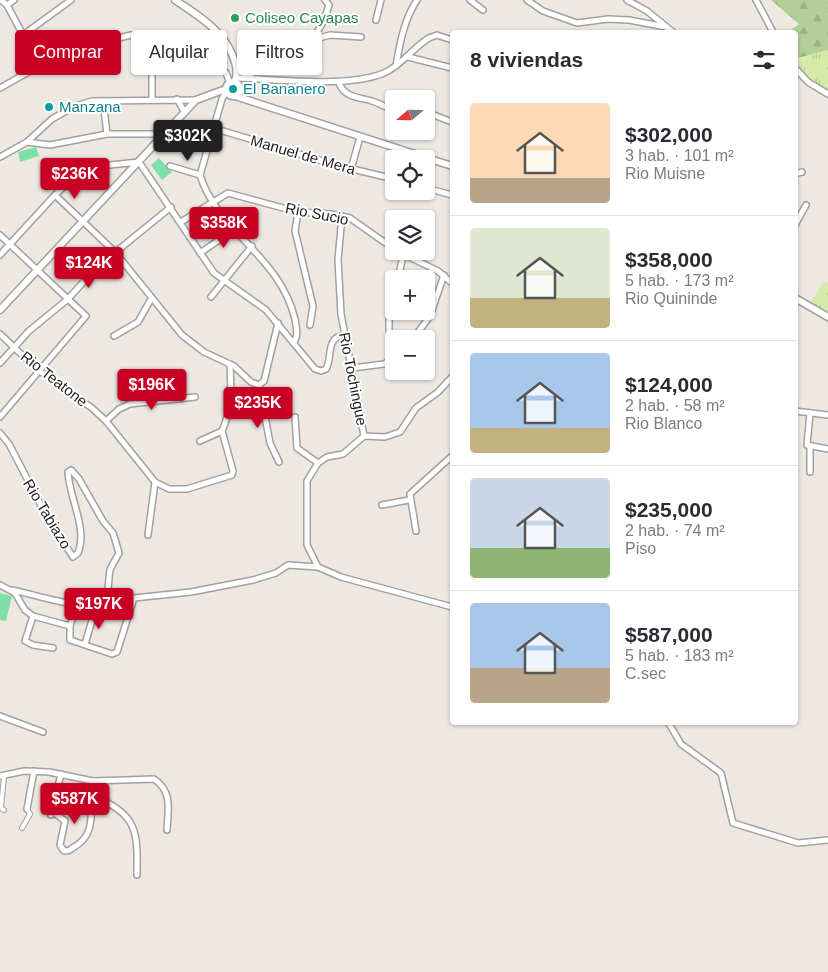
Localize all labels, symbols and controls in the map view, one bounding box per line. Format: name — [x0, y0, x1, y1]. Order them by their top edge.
place label: Coliseo Cayapas — [245, 9, 358, 26]
marker: Coliseo Cayapas — [229, 12, 241, 24]
chip: Comprar — [15, 30, 121, 75]
chip: Alquilar — [131, 30, 227, 75]
chip: Filtros — [237, 30, 322, 75]
icon: filters — [750, 46, 778, 74]
text: 8 viviendas — [470, 48, 583, 71]
place label: El Bananero — [243, 80, 326, 97]
marker: El Bananero — [227, 83, 239, 95]
north arrow — [385, 90, 435, 140]
map controls — [385, 90, 435, 380]
place label: Manzana — [59, 98, 121, 115]
marker: Manzana — [43, 101, 55, 113]
pin: $302K — [153, 120, 223, 162]
icon: home — [510, 123, 570, 183]
text: $302,000 — [625, 123, 713, 146]
text: $302K — [164, 127, 212, 144]
street label: Manuel de Mera — [249, 131, 358, 178]
text: 3 hab. · 101 m² — [625, 147, 734, 164]
button: locate — [385, 150, 435, 200]
pin: $236K — [40, 158, 110, 200]
text: $236K — [51, 165, 99, 182]
text: Rio Muisne — [625, 165, 705, 182]
street label: Rio Sucio — [284, 199, 350, 228]
pin: $358K — [189, 206, 259, 249]
button: layers — [385, 210, 435, 260]
text: $358K — [200, 214, 248, 231]
pin: $124K — [54, 246, 124, 289]
icon: home — [510, 248, 570, 308]
text: $358,000 — [625, 248, 713, 271]
text: $124K — [65, 254, 113, 271]
button: + — [385, 270, 435, 320]
text: 5 hab. · 173 m² — [625, 272, 734, 289]
text: Rio Quininde — [625, 290, 718, 307]
button: − — [385, 330, 435, 380]
street label: Rio Tochingue — [336, 331, 371, 427]
street label: Rio Teatone — [18, 347, 91, 410]
pin: $196K — [117, 368, 187, 411]
icon: home — [510, 373, 570, 433]
text: $124,000 — [625, 373, 713, 396]
text: $196K — [128, 376, 176, 393]
pin: $235K — [223, 386, 293, 429]
text: $235K — [234, 394, 282, 411]
text: 2 hab. · 58 m² — [625, 397, 725, 414]
text: Rio Blanco — [625, 415, 702, 432]
street label: Rio Tabiazo — [20, 476, 75, 552]
icon: home — [510, 498, 570, 558]
text: $235,000 — [625, 498, 713, 521]
text: 2 hab. · 74 m² — [625, 522, 725, 539]
text: Piso — [625, 540, 656, 557]
pin: $197K — [64, 588, 134, 630]
text: $197K — [75, 595, 123, 612]
icon: home — [510, 623, 570, 683]
text: $587,000 — [625, 623, 713, 646]
text: 5 hab. · 183 m² — [625, 647, 734, 664]
text: C.sec — [625, 665, 666, 682]
pin: $587K — [40, 782, 110, 825]
text: $587K — [51, 790, 99, 807]

